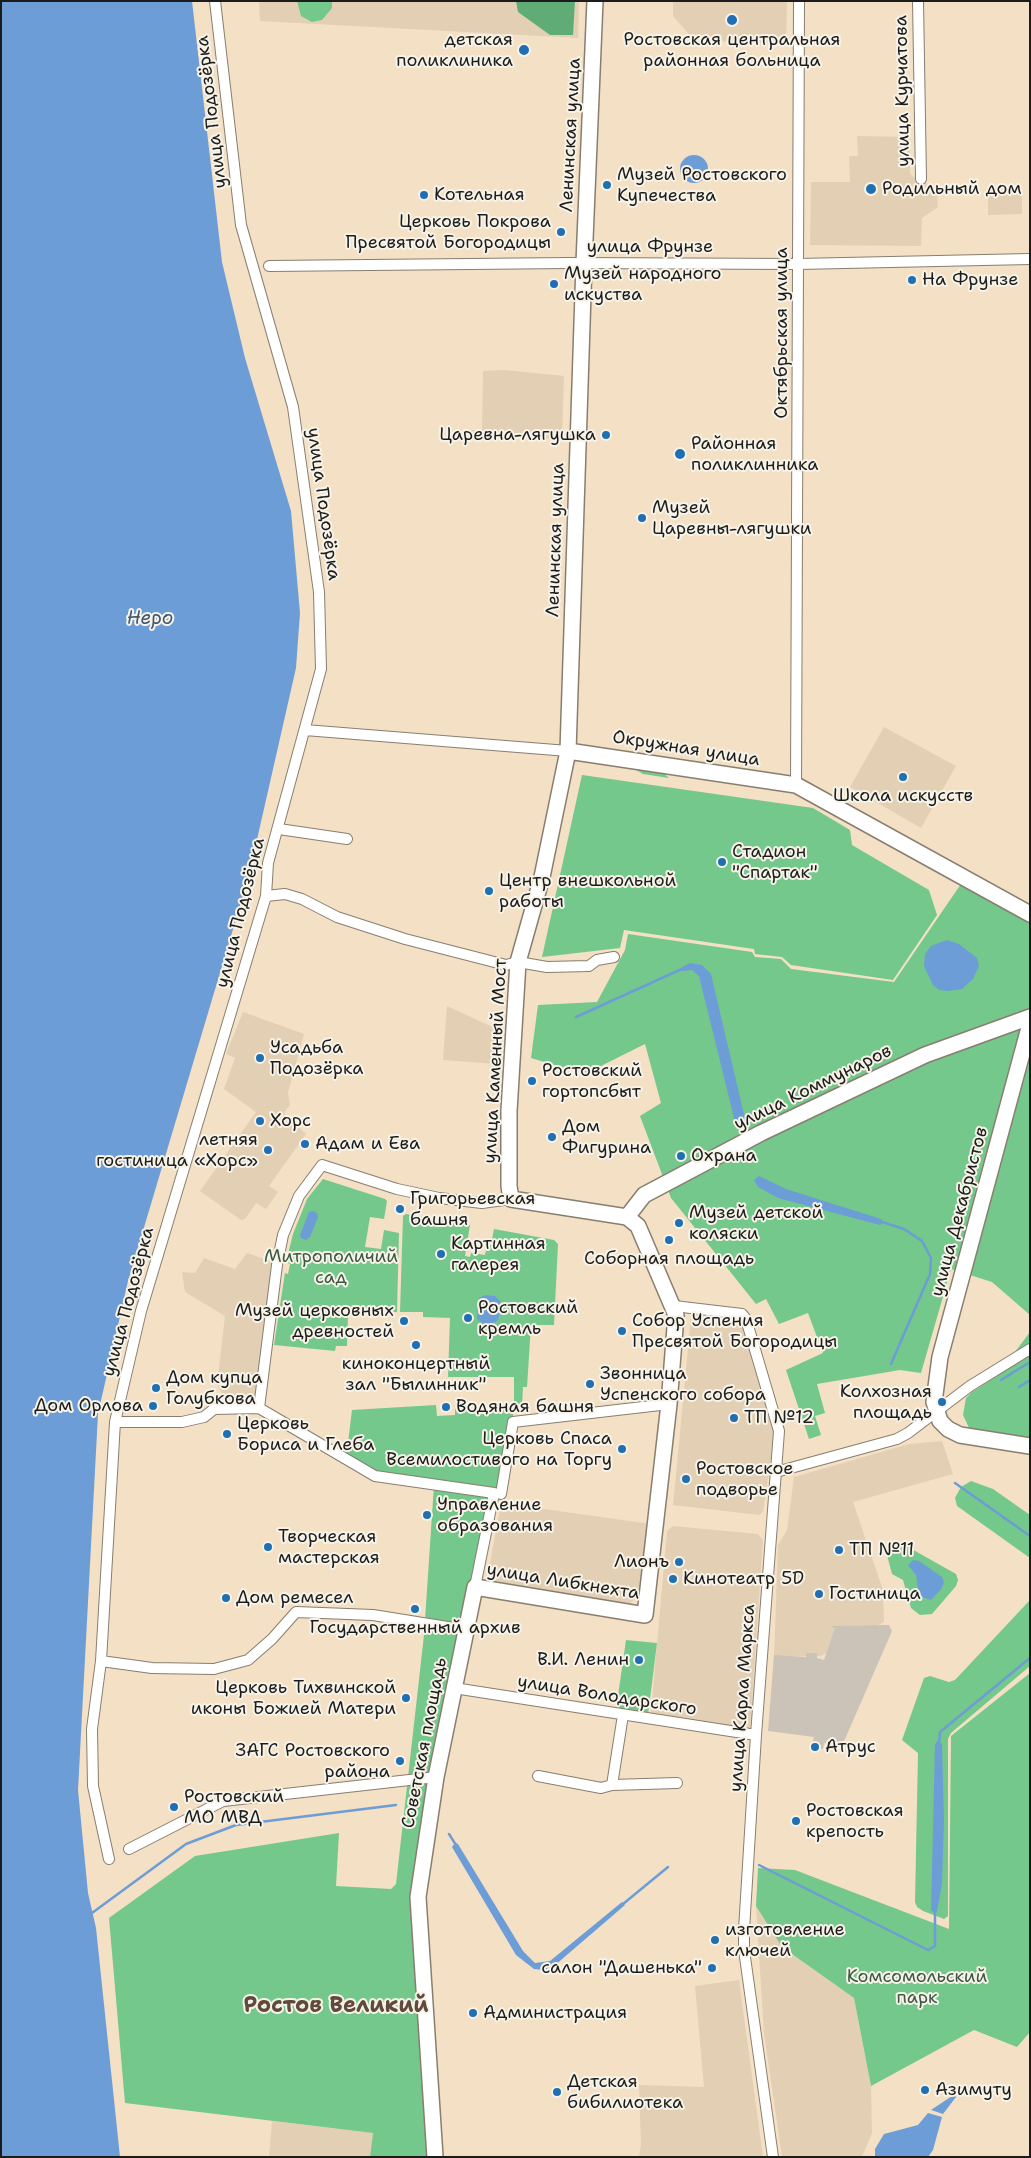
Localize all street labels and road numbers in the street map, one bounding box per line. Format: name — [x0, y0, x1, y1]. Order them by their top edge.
street label: улица Курчатова — [891, 15, 915, 167]
street label: улица Подозёрка — [192, 34, 232, 190]
street label: Ленинская улица — [556, 57, 586, 213]
street label: улица Фрунзе — [587, 236, 713, 258]
street label: Октябрьская улица — [771, 247, 793, 419]
street label: улица Подозёрка — [302, 426, 344, 582]
street label: Ленинская улица — [543, 463, 569, 617]
street label: Окружная улица — [611, 727, 761, 771]
street label: улица Подозёрка — [212, 836, 270, 990]
street label: улица Каменный Мост — [480, 958, 512, 1164]
street label: улица Коммунаров — [731, 1040, 895, 1136]
street label: улица Декабристов — [927, 1125, 993, 1299]
street label: улица Подозёрка — [99, 1225, 159, 1379]
street label: улица Либкнехта — [485, 1559, 641, 1605]
street label: улица Карла Маркса — [726, 1603, 760, 1793]
street label: Советская площадь — [398, 1656, 452, 1830]
street label: улица Володарского — [516, 1671, 698, 1721]

